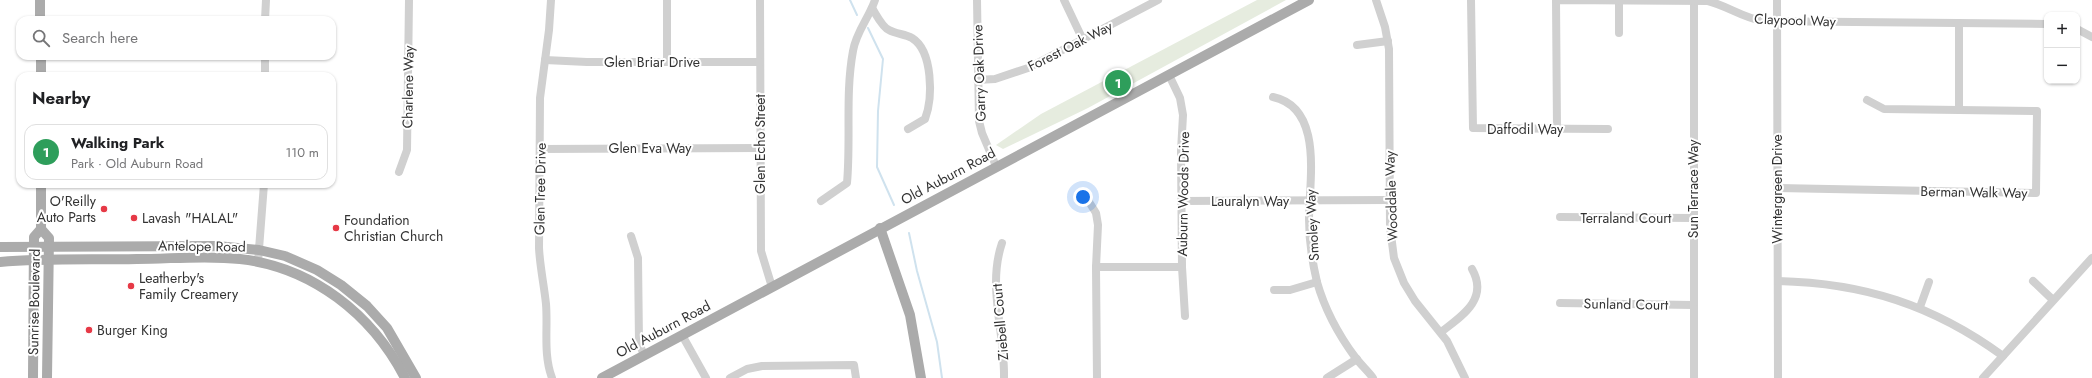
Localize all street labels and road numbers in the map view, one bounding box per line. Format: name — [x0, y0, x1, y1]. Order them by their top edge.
street label: Claypool Way — [1754, 9, 1837, 31]
street label: Forest Oak Way — [1024, 16, 1117, 76]
street label: Garry Oak Drive — [967, 24, 991, 122]
street label: Charlene Way — [397, 45, 419, 129]
street label: Glen Briar Drive — [604, 52, 700, 72]
street label: Glen Echo Street — [750, 93, 770, 194]
street label: Daffodil Way — [1487, 119, 1564, 139]
street label: Auburn Woods Drive — [1172, 131, 1194, 257]
street label: Wintergreen Drive — [1767, 134, 1787, 244]
street label: Glen Eva Way — [609, 138, 692, 158]
street label: Sun Terrace Way — [1683, 139, 1703, 238]
street label: Glen Tree Drive — [529, 143, 551, 235]
street label: Old Auburn Road — [897, 143, 999, 209]
street label: Wooddale Way — [1379, 150, 1403, 242]
street label: Berman Walk Way — [1920, 181, 2029, 203]
street label: Smoley Way — [1300, 188, 1324, 262]
street label: Lauralyn Way — [1211, 191, 1290, 211]
street label: Terraland Court — [1581, 208, 1672, 228]
street label: Antelope Road — [158, 235, 246, 257]
street label: Sunrise Boulevard — [23, 249, 45, 355]
street label: Ziebell Court — [987, 282, 1013, 361]
street label: Sunland Court — [1584, 293, 1669, 315]
street label: Old Auburn Road — [612, 296, 714, 362]

